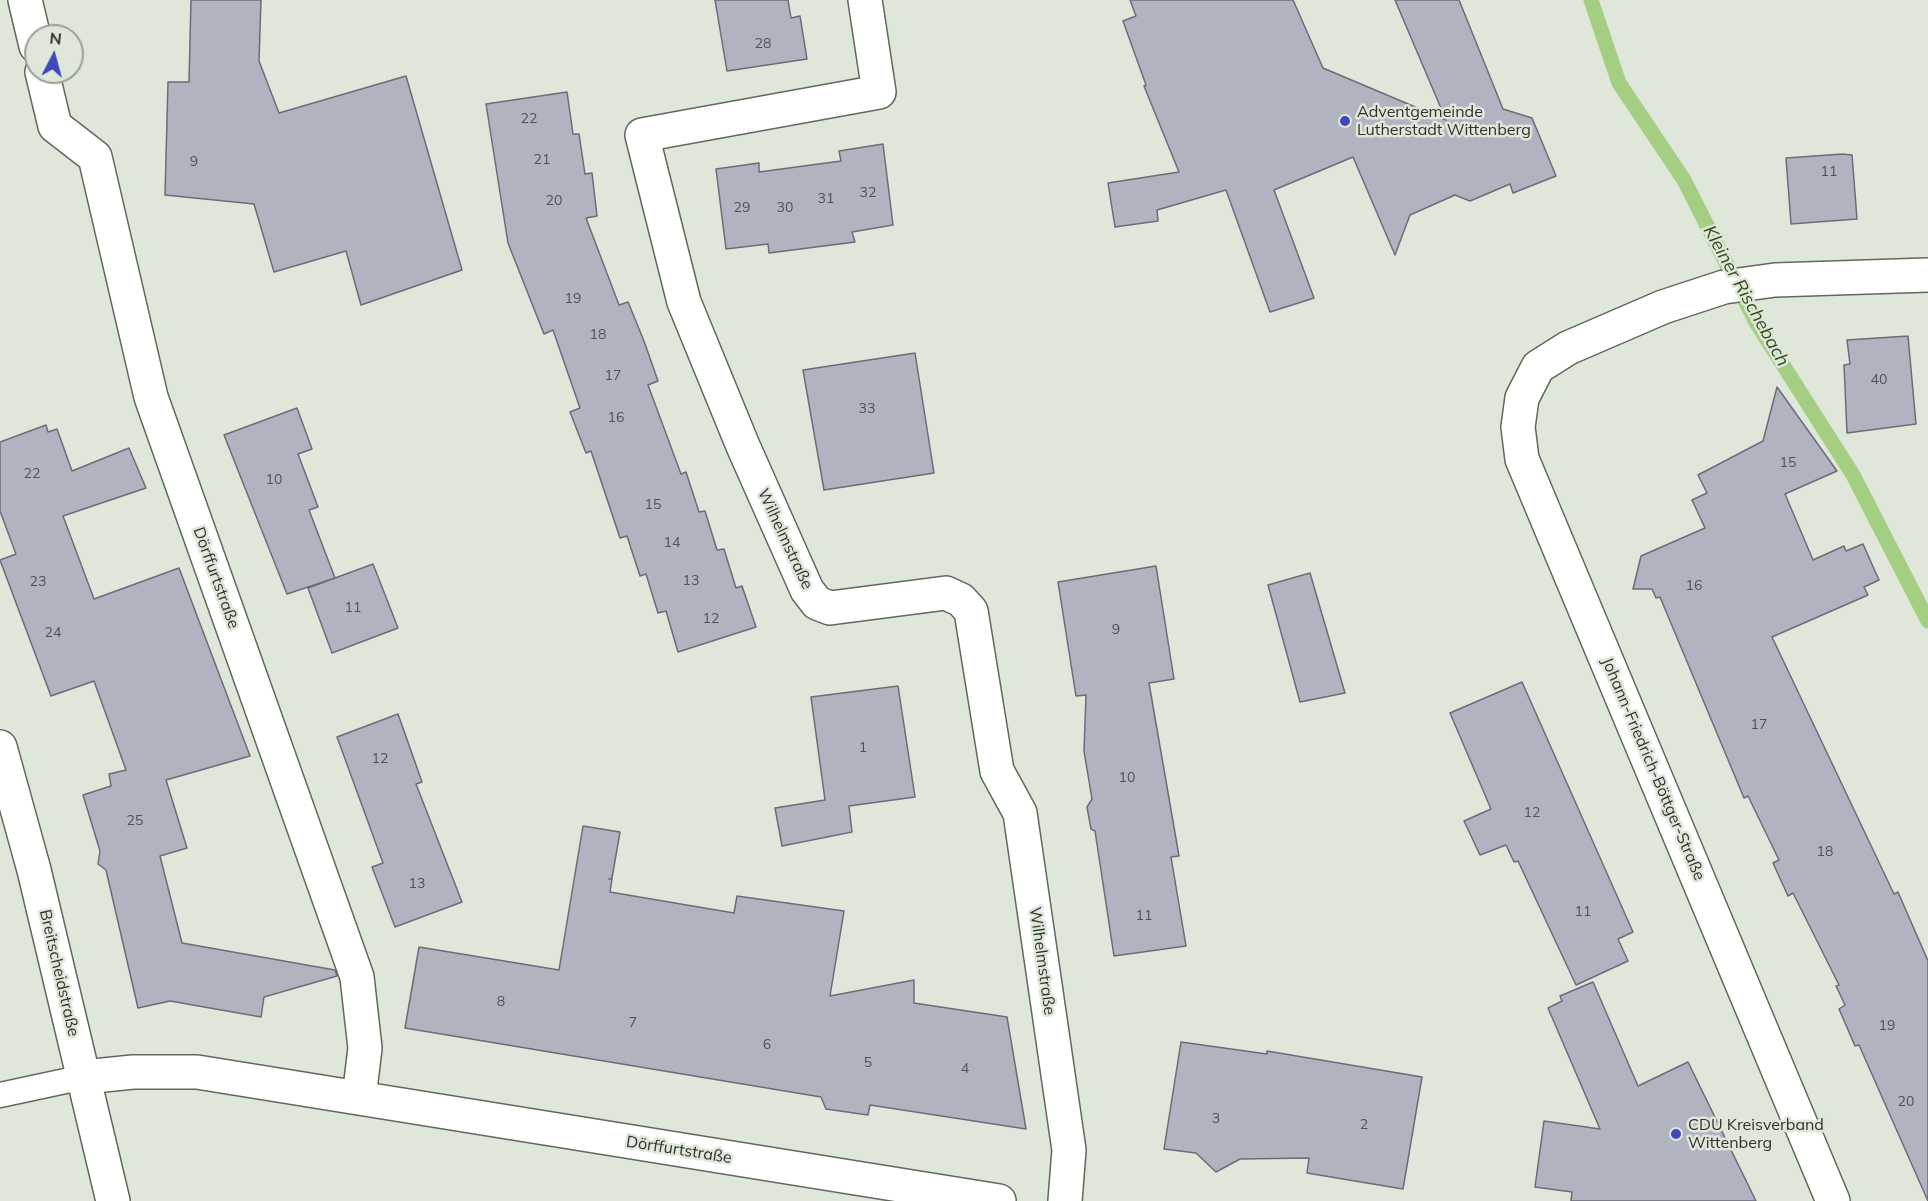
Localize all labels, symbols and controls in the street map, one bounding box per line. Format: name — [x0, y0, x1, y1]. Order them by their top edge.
north arrow — [24, 24, 84, 84]
text: N — [49, 28, 63, 49]
house number: 28 — [755, 36, 771, 52]
place label: Adventgemeinde Lutherstadt Wittenberg — [1357, 102, 1531, 140]
house number: 22 — [521, 111, 537, 127]
marker: Adventgemeinde Lutherstadt Wittenberg — [1338, 114, 1352, 128]
house number: 21 — [534, 152, 550, 168]
house number: 9 — [190, 154, 198, 170]
house number: 11 — [1821, 164, 1837, 180]
house number: 32 — [860, 185, 876, 201]
house number: 31 — [818, 191, 834, 207]
house number: 20 — [546, 193, 562, 209]
house number: 29 — [734, 200, 750, 216]
house number: 30 — [777, 200, 793, 216]
water label: Kleiner Rischebach — [1698, 222, 1794, 370]
house number: 19 — [565, 291, 581, 307]
house number: 18 — [590, 327, 606, 343]
house number: 17 — [605, 368, 621, 384]
house number: 40 — [1871, 372, 1887, 388]
house number: 33 — [859, 401, 875, 417]
house number: 16 — [608, 410, 624, 426]
house number: 15 — [1780, 455, 1796, 471]
house number: 22 — [24, 466, 40, 482]
house number: 10 — [266, 472, 282, 488]
street label: Wilhelmstraße — [753, 486, 817, 592]
house number: 15 — [645, 497, 661, 513]
street label: Dörffurtstraße — [189, 525, 243, 631]
house number: 14 — [664, 535, 680, 551]
house number: 13 — [683, 573, 699, 589]
house number: 23 — [30, 574, 46, 590]
house number: 16 — [1686, 578, 1702, 594]
house number: 11 — [345, 600, 361, 616]
house number: 12 — [703, 611, 719, 627]
house number: 9 — [1112, 622, 1120, 638]
house number: 24 — [45, 625, 61, 641]
street label: Johann-Friedrich-Böttger-Straße — [1597, 655, 1709, 883]
house number: 17 — [1751, 717, 1767, 733]
house number: 1 — [859, 740, 867, 756]
house number: 12 — [372, 751, 388, 767]
house number: 10 — [1119, 770, 1135, 786]
house number: 12 — [1524, 805, 1540, 821]
house number: 25 — [127, 813, 143, 829]
house number: 18 — [1817, 844, 1833, 860]
house number: 13 — [409, 876, 425, 892]
house number: 11 — [1575, 904, 1591, 920]
street label: Wilhelmstraße — [1025, 906, 1059, 1016]
street label: Breitscheidstraße — [35, 908, 83, 1038]
house number: 11 — [1136, 908, 1152, 924]
house number: 8 — [497, 994, 505, 1010]
house number: 7 — [629, 1015, 637, 1031]
house number: 19 — [1879, 1018, 1895, 1034]
house number: 6 — [763, 1037, 771, 1053]
house number: 5 — [864, 1055, 872, 1071]
house number: 4 — [961, 1061, 969, 1077]
house number: 20 — [1898, 1094, 1914, 1110]
house number: 3 — [1212, 1111, 1220, 1127]
place label: CDU Kreisverband Wittenberg — [1688, 1115, 1824, 1153]
house number: 2 — [1360, 1117, 1368, 1133]
marker: CDU Kreisverband Wittenberg — [1669, 1127, 1683, 1141]
street label: Dörffurtstraße — [625, 1132, 733, 1168]

